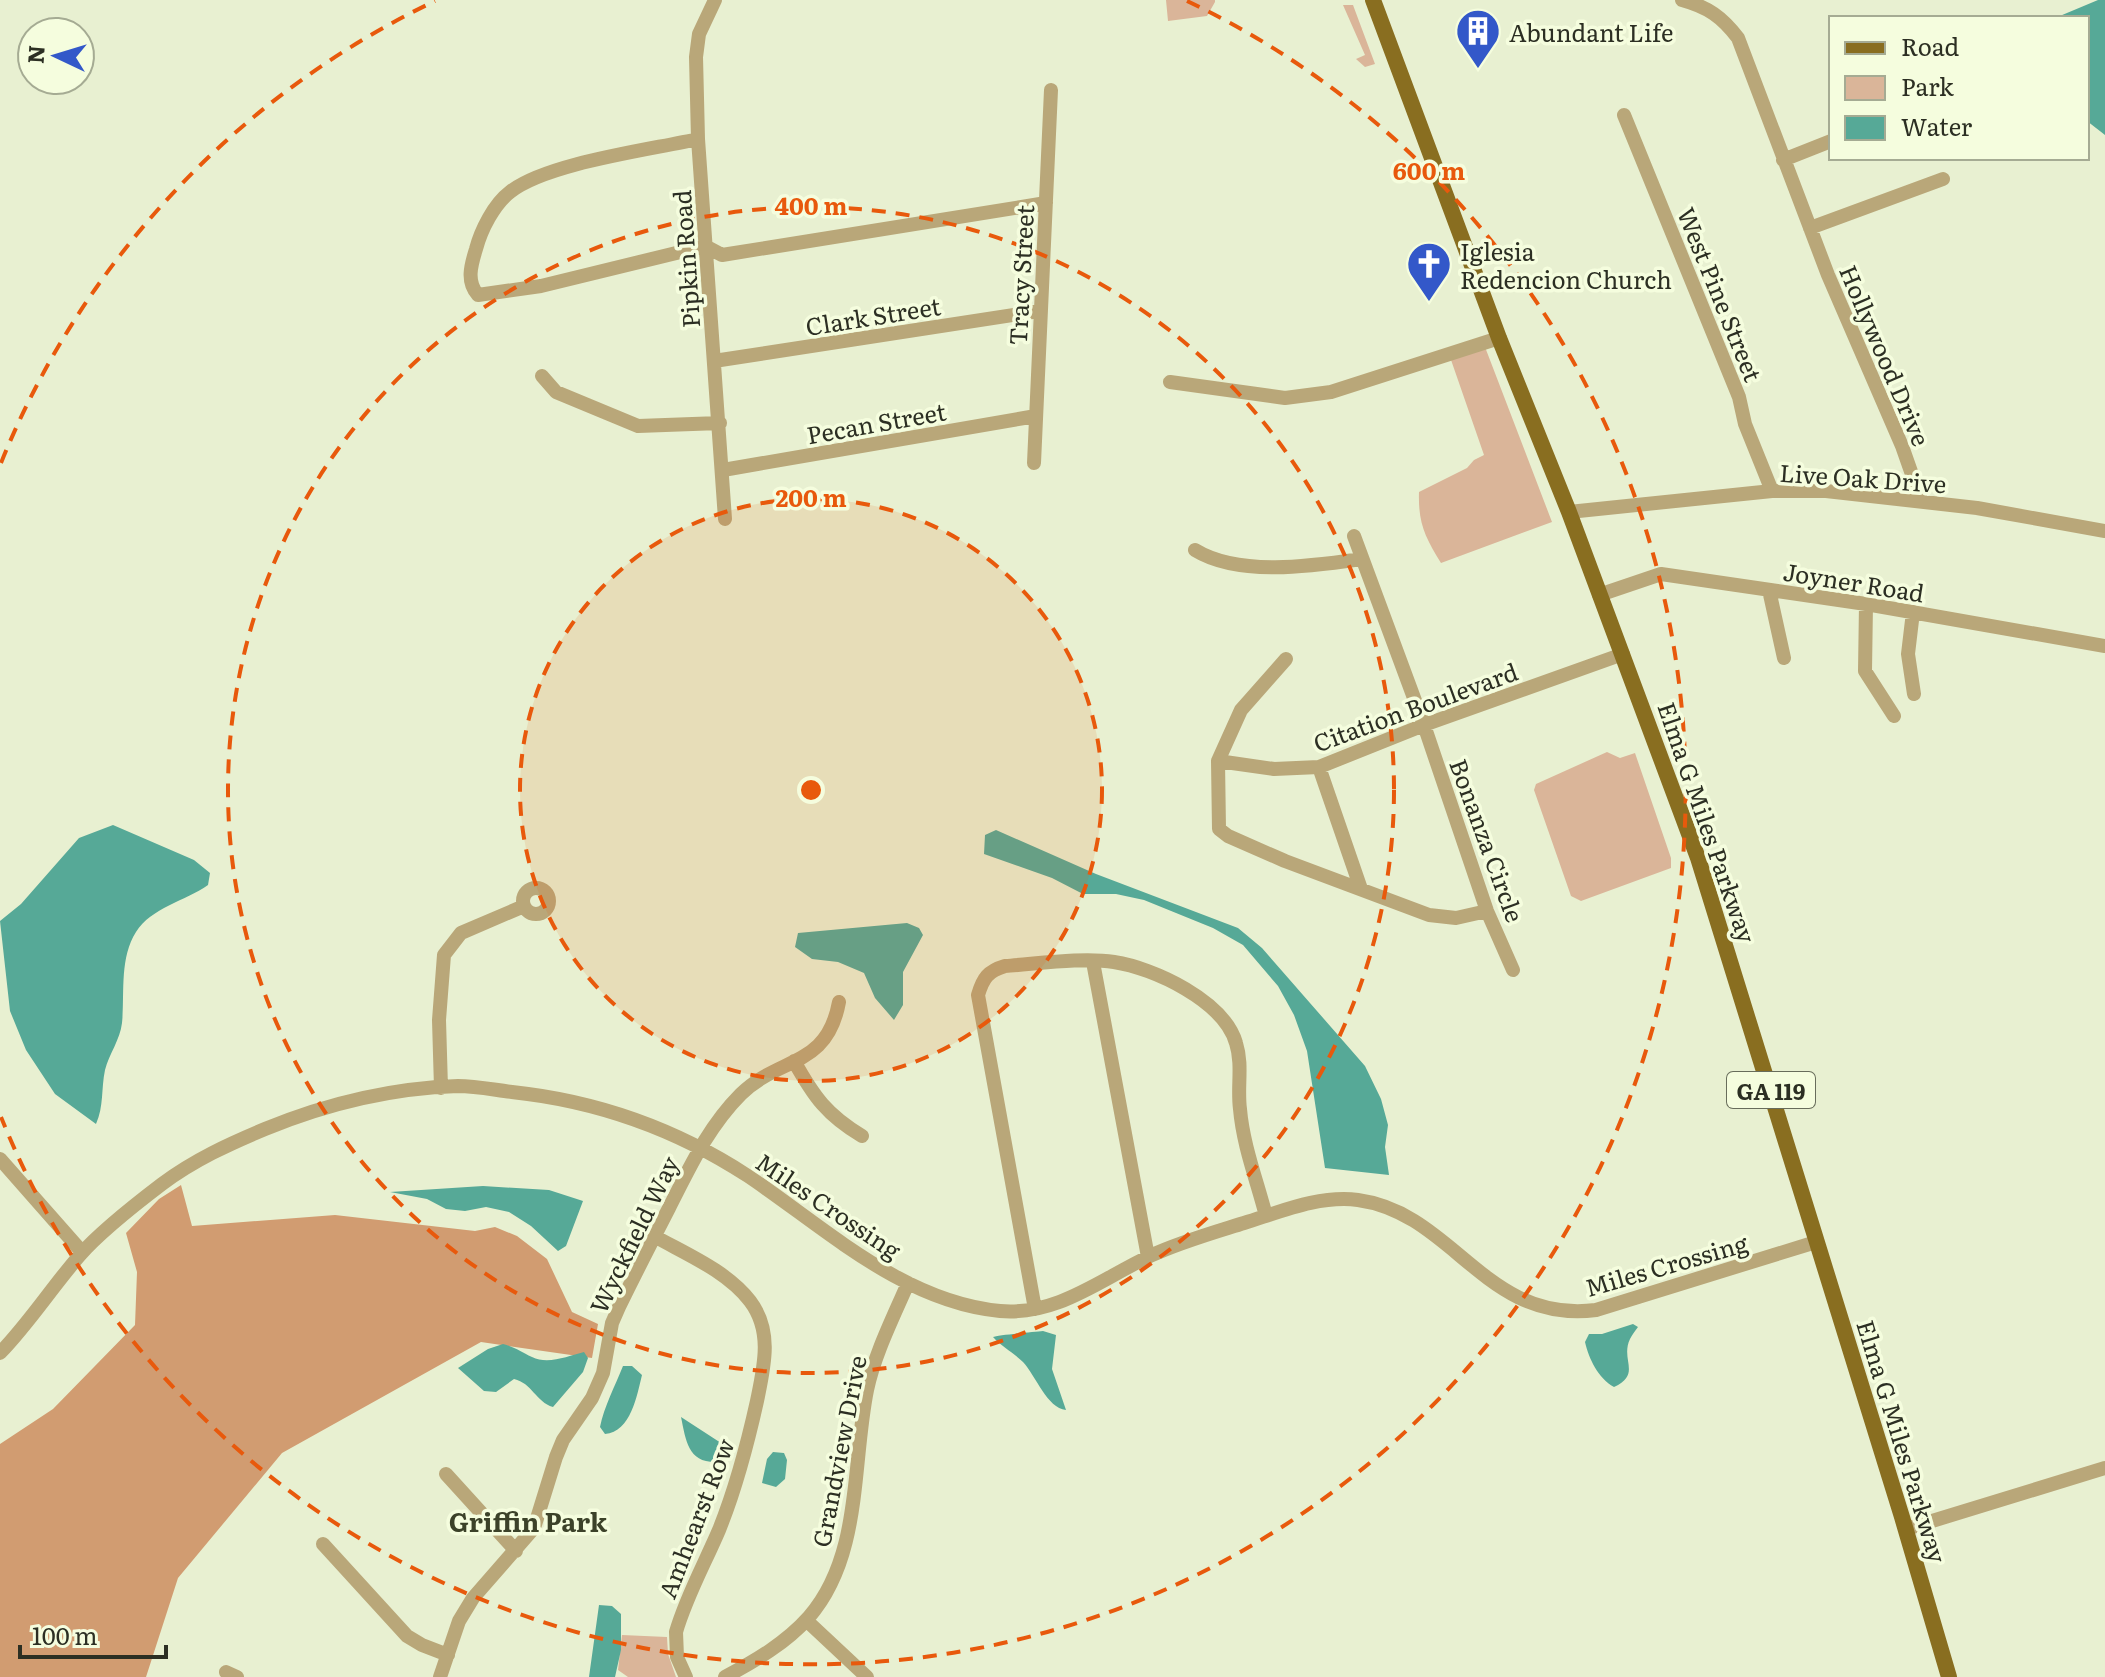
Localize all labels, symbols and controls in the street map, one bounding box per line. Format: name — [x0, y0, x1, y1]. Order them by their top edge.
building icon: Abundant Life — [1454, 7, 1502, 70]
place label: Abundant Life — [1509, 14, 1673, 49]
north arrow — [16, 16, 96, 96]
legend — [1829, 16, 2089, 160]
text: Road — [1901, 28, 1960, 63]
text: N — [17, 44, 52, 65]
text: Park — [1901, 68, 1954, 103]
text: Water — [1901, 108, 1973, 143]
text: 600 m — [1393, 152, 1465, 187]
text: 400 m — [775, 187, 847, 222]
street label: Pipkin Road — [663, 188, 707, 329]
street label: West Pine Street — [1670, 202, 1772, 387]
street label: Tracy Street — [999, 204, 1041, 346]
place label: Iglesia Redencion Church — [1460, 233, 1672, 296]
church icon: Iglesia Redencion Church — [1405, 240, 1453, 303]
street label: Hollywood Drive — [1832, 259, 1940, 451]
street label: Clark Street — [803, 287, 943, 343]
street label: Pecan Street — [804, 392, 949, 451]
street label: Live Oak Drive — [1778, 454, 1948, 500]
text: 200 m — [775, 479, 847, 514]
street label: Joyner Road — [1781, 553, 1927, 609]
street label: Citation Boulevard — [1308, 653, 1522, 759]
street label: Elma G Miles Parkway — [1650, 697, 1766, 947]
street label: Bonanza Circle — [1442, 753, 1534, 927]
centre of rings — [797, 776, 825, 804]
road number: GA 119 — [1727, 1072, 1815, 1108]
street label: Miles Crossing — [750, 1144, 909, 1267]
street label: Wyckfield Way — [580, 1149, 686, 1319]
street label: Miles Crossing — [1580, 1224, 1752, 1304]
street label: Elma G Miles Parkway — [1849, 1315, 1957, 1567]
street label: Grandview Drive — [802, 1352, 874, 1550]
street label: Amhearst Row — [648, 1433, 742, 1603]
district label: Griffin Park — [449, 1501, 608, 1540]
scale bar — [20, 1609, 166, 1659]
text: 100 m — [32, 1617, 98, 1652]

